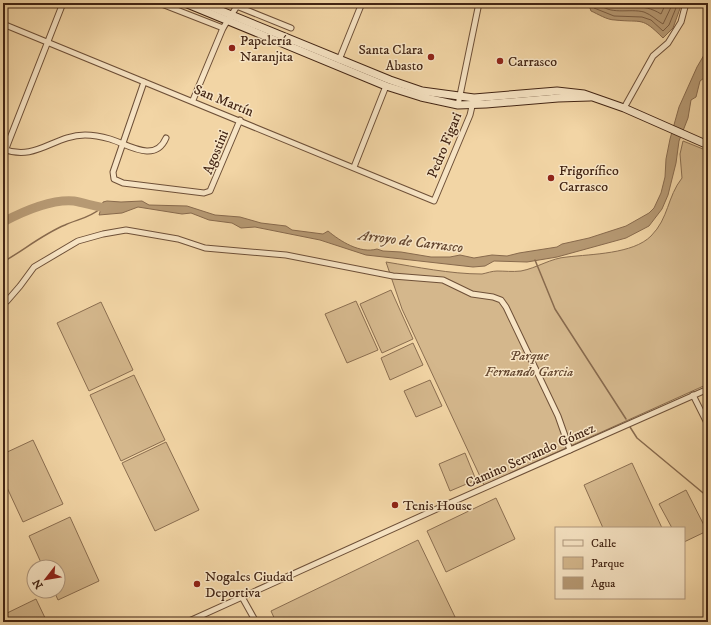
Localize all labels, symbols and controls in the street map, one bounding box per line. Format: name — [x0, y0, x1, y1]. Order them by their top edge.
place label: Papelería Naranjita — [240, 32, 293, 66]
place label: Santa Clara Abasto — [358, 41, 423, 75]
marker: Papelería Naranjita — [227, 43, 237, 53]
marker: Santa Clara Abasto — [426, 52, 436, 62]
place label: Carrasco — [508, 53, 557, 71]
marker: Carrasco — [495, 56, 505, 66]
street label: San Martín — [191, 81, 257, 121]
street label: Pedro Figari — [424, 109, 466, 181]
street label: Agostini — [199, 127, 233, 177]
place label: Frigorífico Carrasco — [559, 162, 619, 196]
marker: Frigorífico Carrasco — [546, 173, 556, 183]
water label: Arroyo de Carrasco — [356, 225, 465, 257]
park label: Parque Fernando Garcia — [485, 347, 573, 381]
street label: Camino Servando Gómez — [463, 419, 598, 493]
place label: Tenis House — [403, 497, 472, 515]
marker: Tenis House — [390, 500, 400, 510]
legend — [555, 527, 685, 599]
text: Calle — [591, 536, 616, 551]
text: Parque — [591, 556, 624, 571]
north arrow — [26, 559, 66, 599]
place label: Nogales Ciudad Deportiva — [205, 568, 293, 602]
text: N — [30, 576, 47, 591]
text: Agua — [591, 576, 616, 591]
marker: Nogales Ciudad Deportiva — [192, 579, 202, 589]

